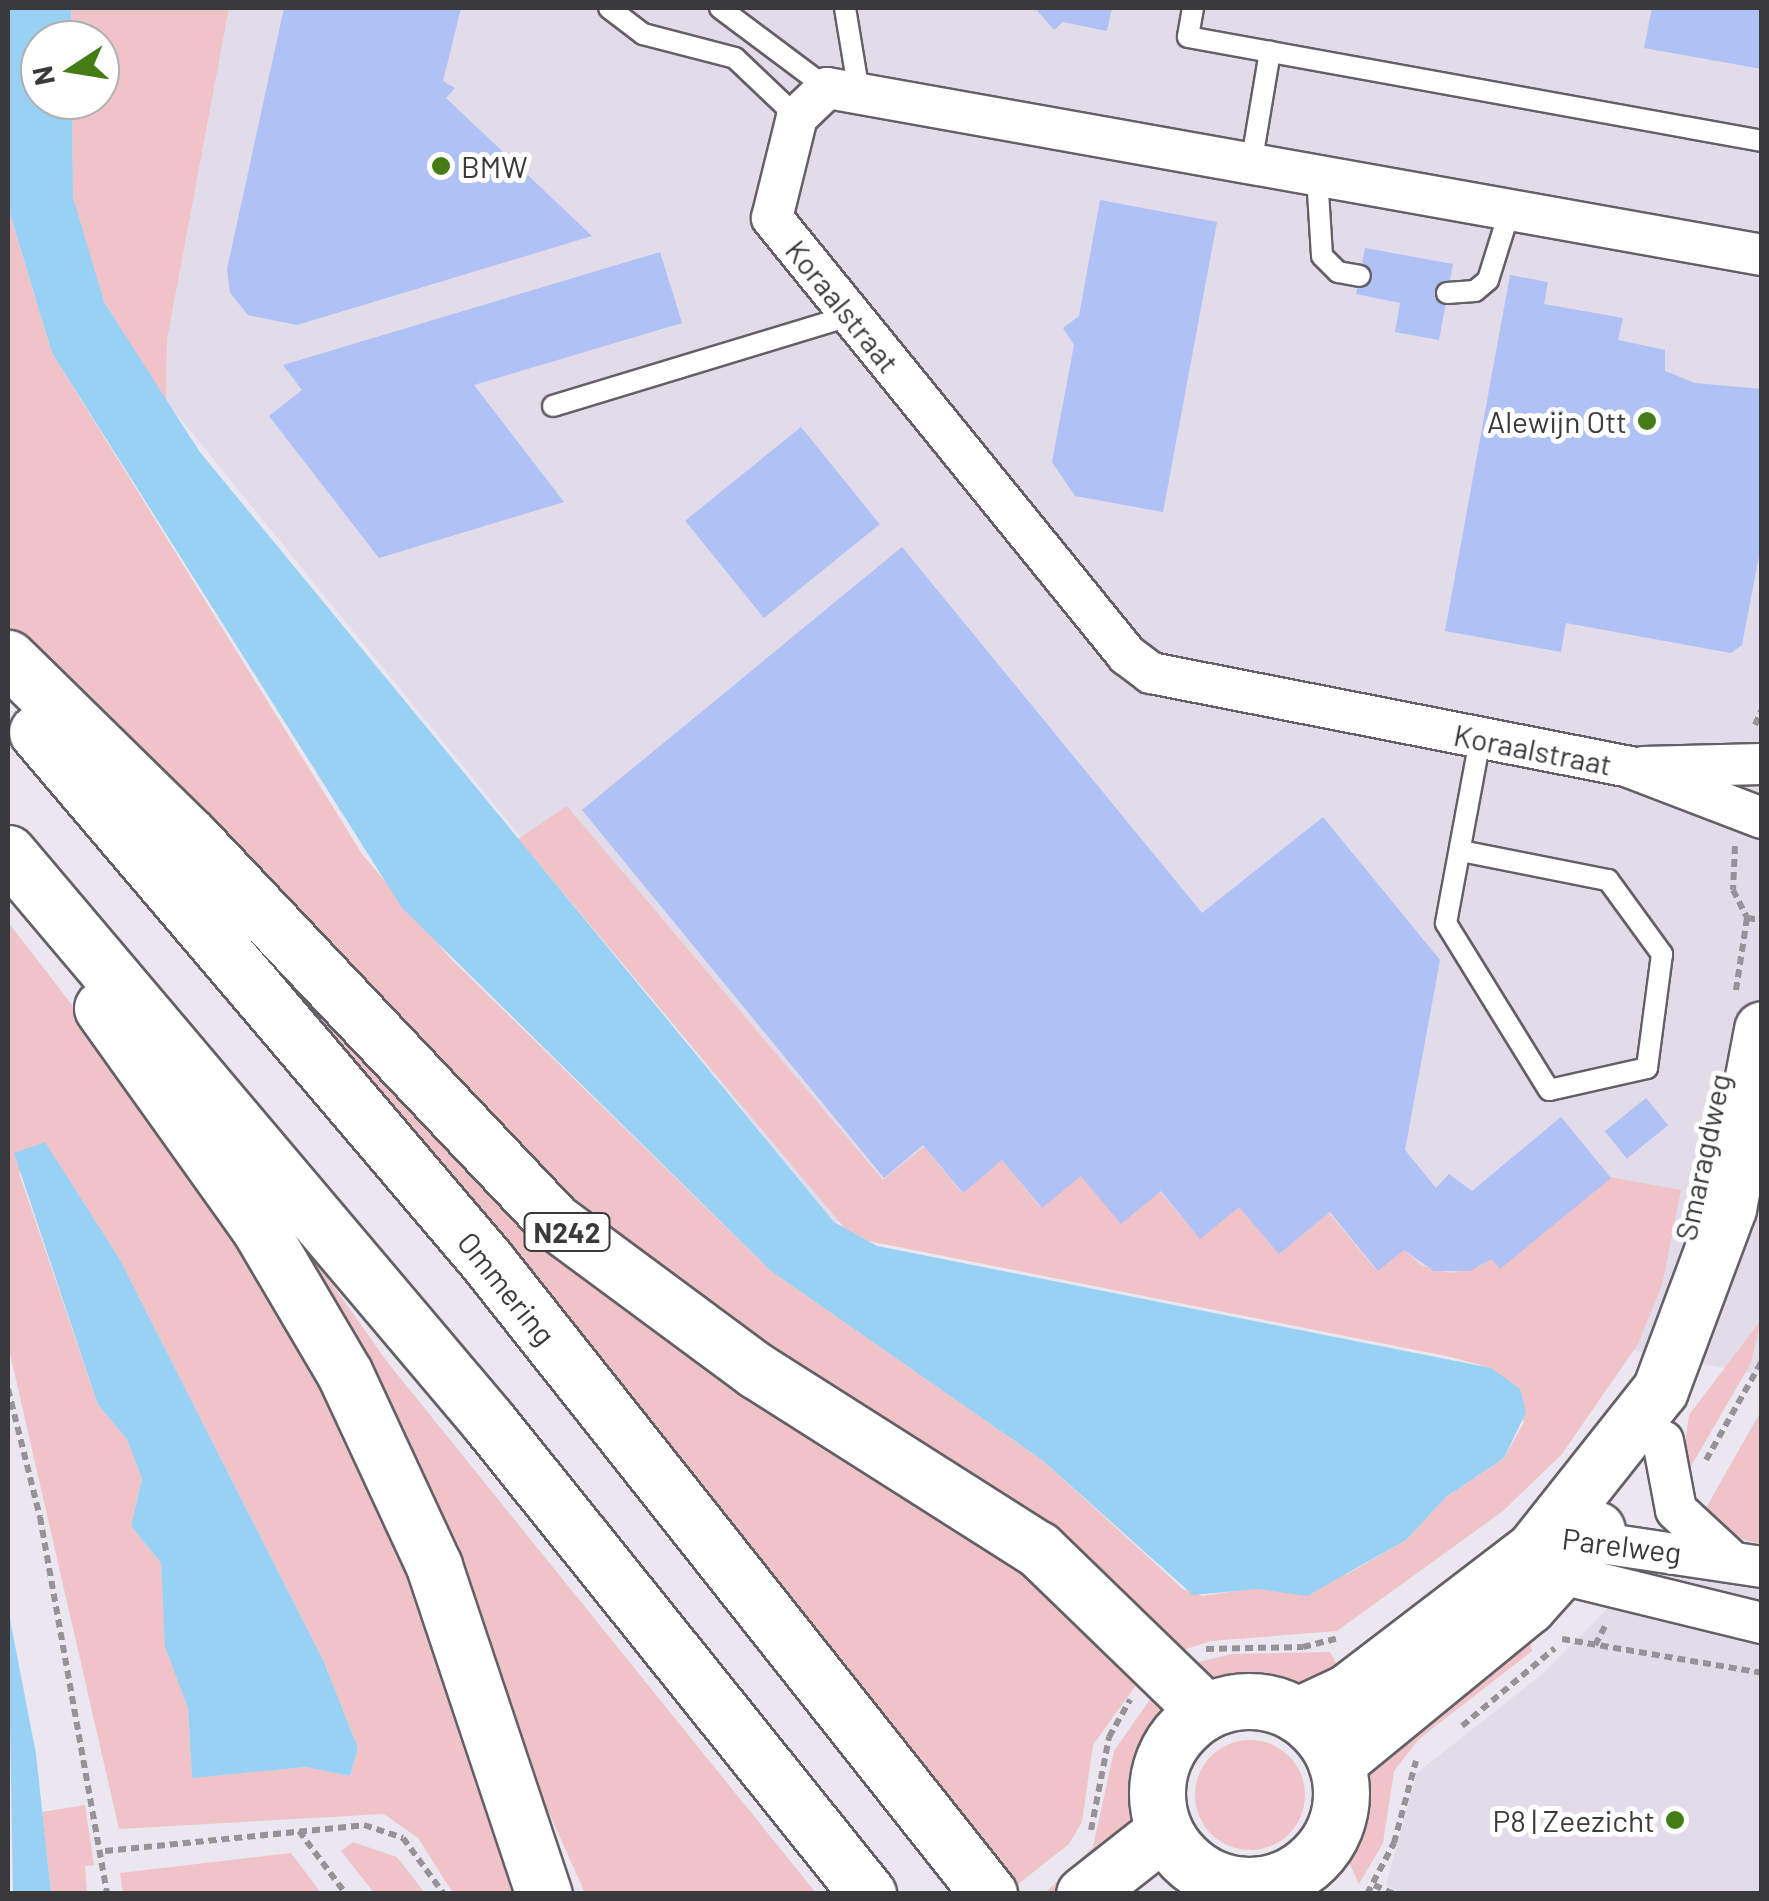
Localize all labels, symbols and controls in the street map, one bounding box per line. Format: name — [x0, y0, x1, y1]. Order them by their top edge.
north arrow — [20, 20, 120, 120]
text: N — [24, 63, 61, 88]
place label: BMW — [461, 148, 528, 184]
marker: BMW — [430, 155, 452, 177]
street label: Koraalstraat — [779, 232, 907, 380]
place label: Alewijn Ott — [1487, 403, 1627, 439]
marker: Alewijn Ott — [1636, 410, 1658, 432]
street label: Koraalstraat — [1451, 716, 1615, 782]
street label: Smaragdweg — [1667, 1070, 1737, 1244]
road number: N242 — [522, 1209, 612, 1255]
street label: Ommering — [451, 1224, 563, 1352]
street label: Parelweg — [1560, 1520, 1684, 1570]
place label: P8 | Zeezicht — [1492, 1802, 1655, 1838]
marker: P8 | Zeezicht — [1664, 1809, 1686, 1831]

